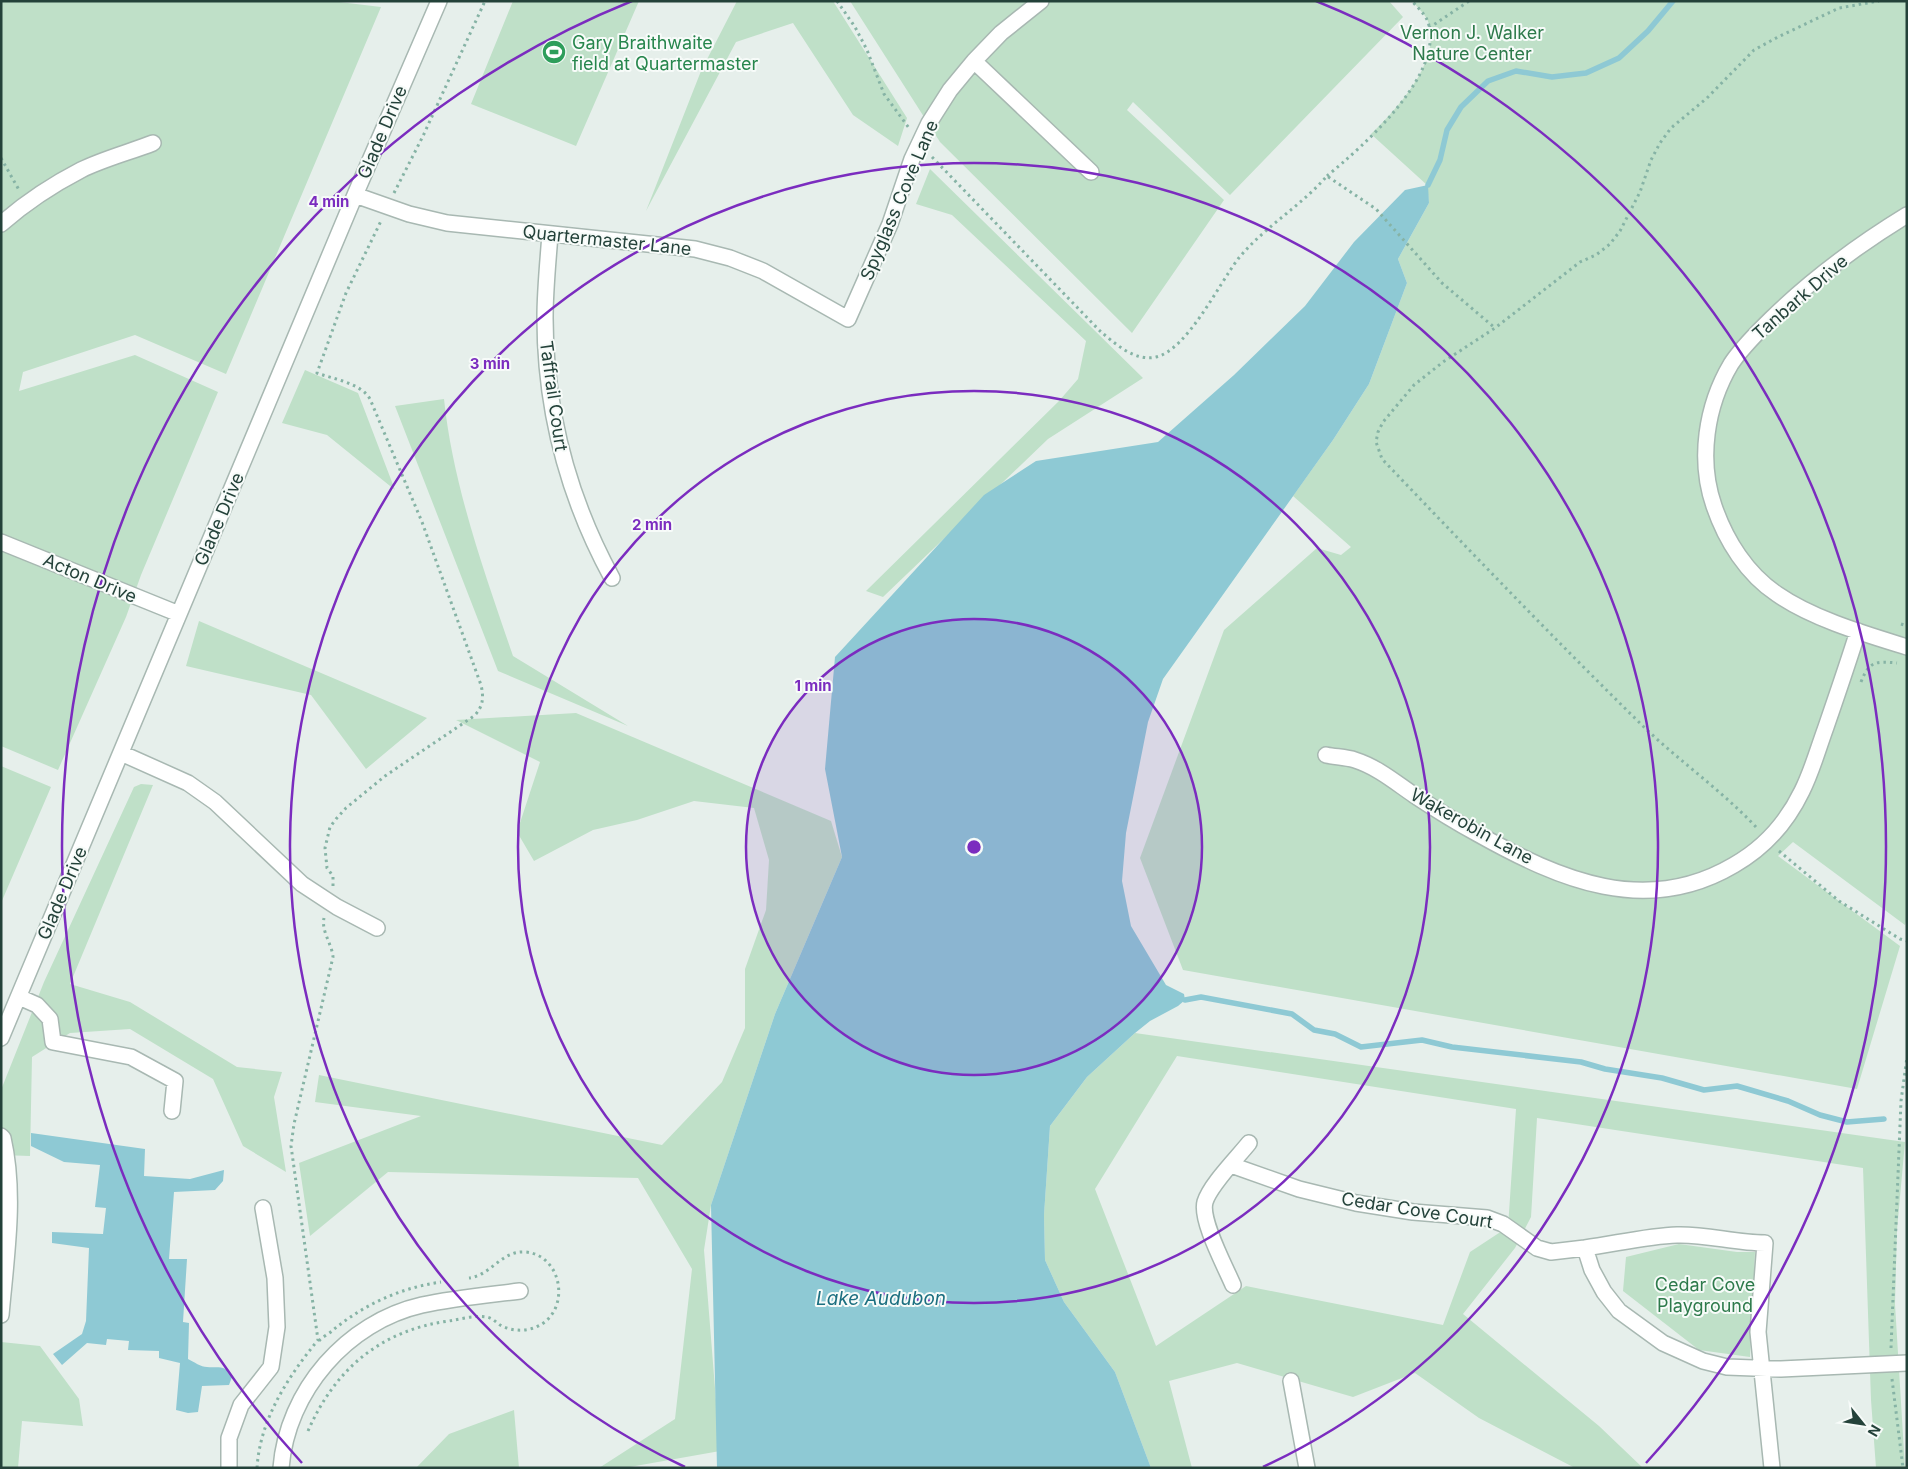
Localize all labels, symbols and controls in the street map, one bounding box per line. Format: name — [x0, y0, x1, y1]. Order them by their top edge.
park label: Vernon J. Walker Nature Center — [1400, 22, 1544, 64]
place label: Gary Braithwaite field at Quartermaster — [572, 32, 758, 74]
sports icon: Gary Braithwaite field at Quartermaster — [541, 39, 567, 65]
street label: Glade Drive — [353, 82, 411, 182]
street label: Spyglass Cove Lane — [856, 117, 942, 283]
text: 4 min — [309, 192, 349, 211]
street label: Quartermaster Lane — [522, 221, 692, 259]
street label: Tanbark Drive — [1748, 250, 1852, 344]
street label: Taffrail Court — [536, 339, 572, 453]
text: 3 min — [470, 354, 510, 373]
street label: Glade Drive — [190, 469, 248, 569]
text: 2 min — [632, 515, 672, 534]
street label: Acton Drive — [40, 549, 140, 607]
text: 1 min — [794, 676, 832, 695]
street label: Wakerobin Lane — [1407, 784, 1537, 868]
centre of rings — [965, 838, 983, 856]
street label: Glade Drive — [33, 843, 91, 943]
street label: Cedar Cove Court — [1340, 1188, 1494, 1232]
park label: Cedar Cove Playground — [1655, 1274, 1755, 1316]
water label: Lake Audubon — [816, 1287, 946, 1310]
north arrow — [1838, 1399, 1888, 1449]
text: N — [1865, 1422, 1885, 1440]

